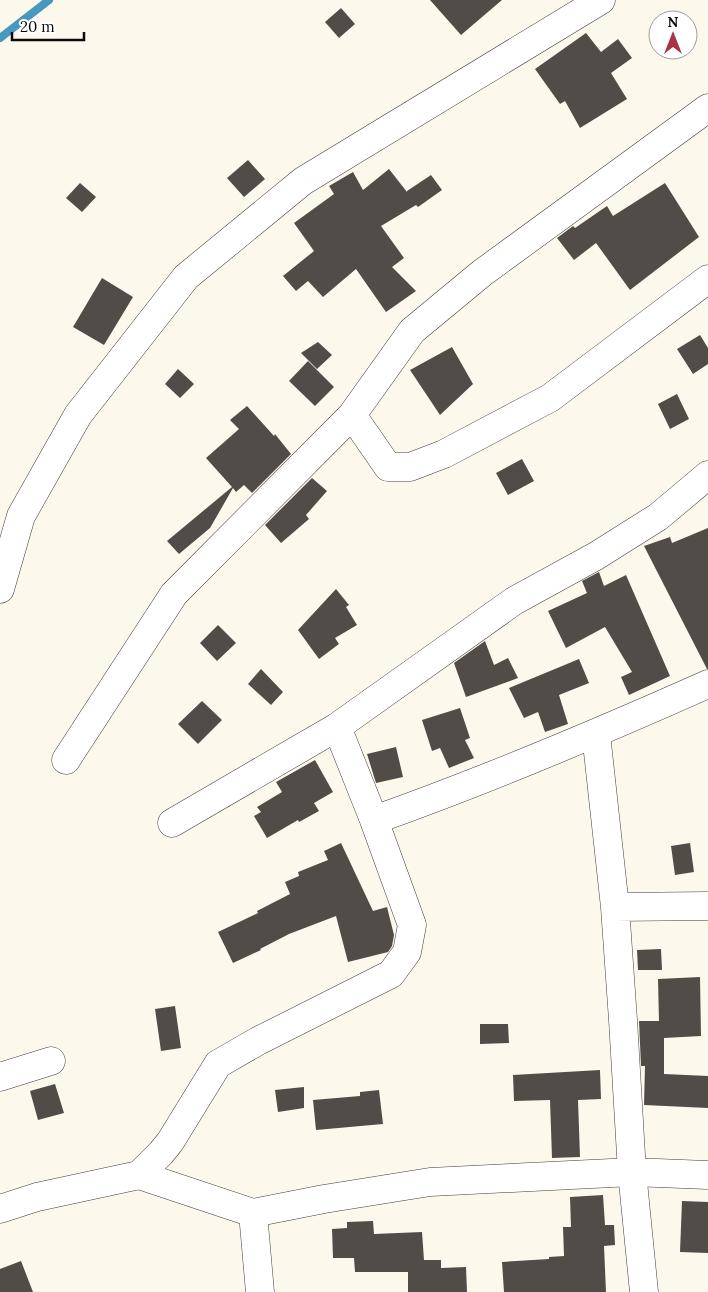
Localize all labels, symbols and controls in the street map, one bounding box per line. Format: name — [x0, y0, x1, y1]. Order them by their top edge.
scale bar — [12, 10, 85, 42]
north arrow — [648, 10, 698, 60]
text: N — [668, 13, 679, 31]
text: 20 m — [20, 17, 55, 36]

